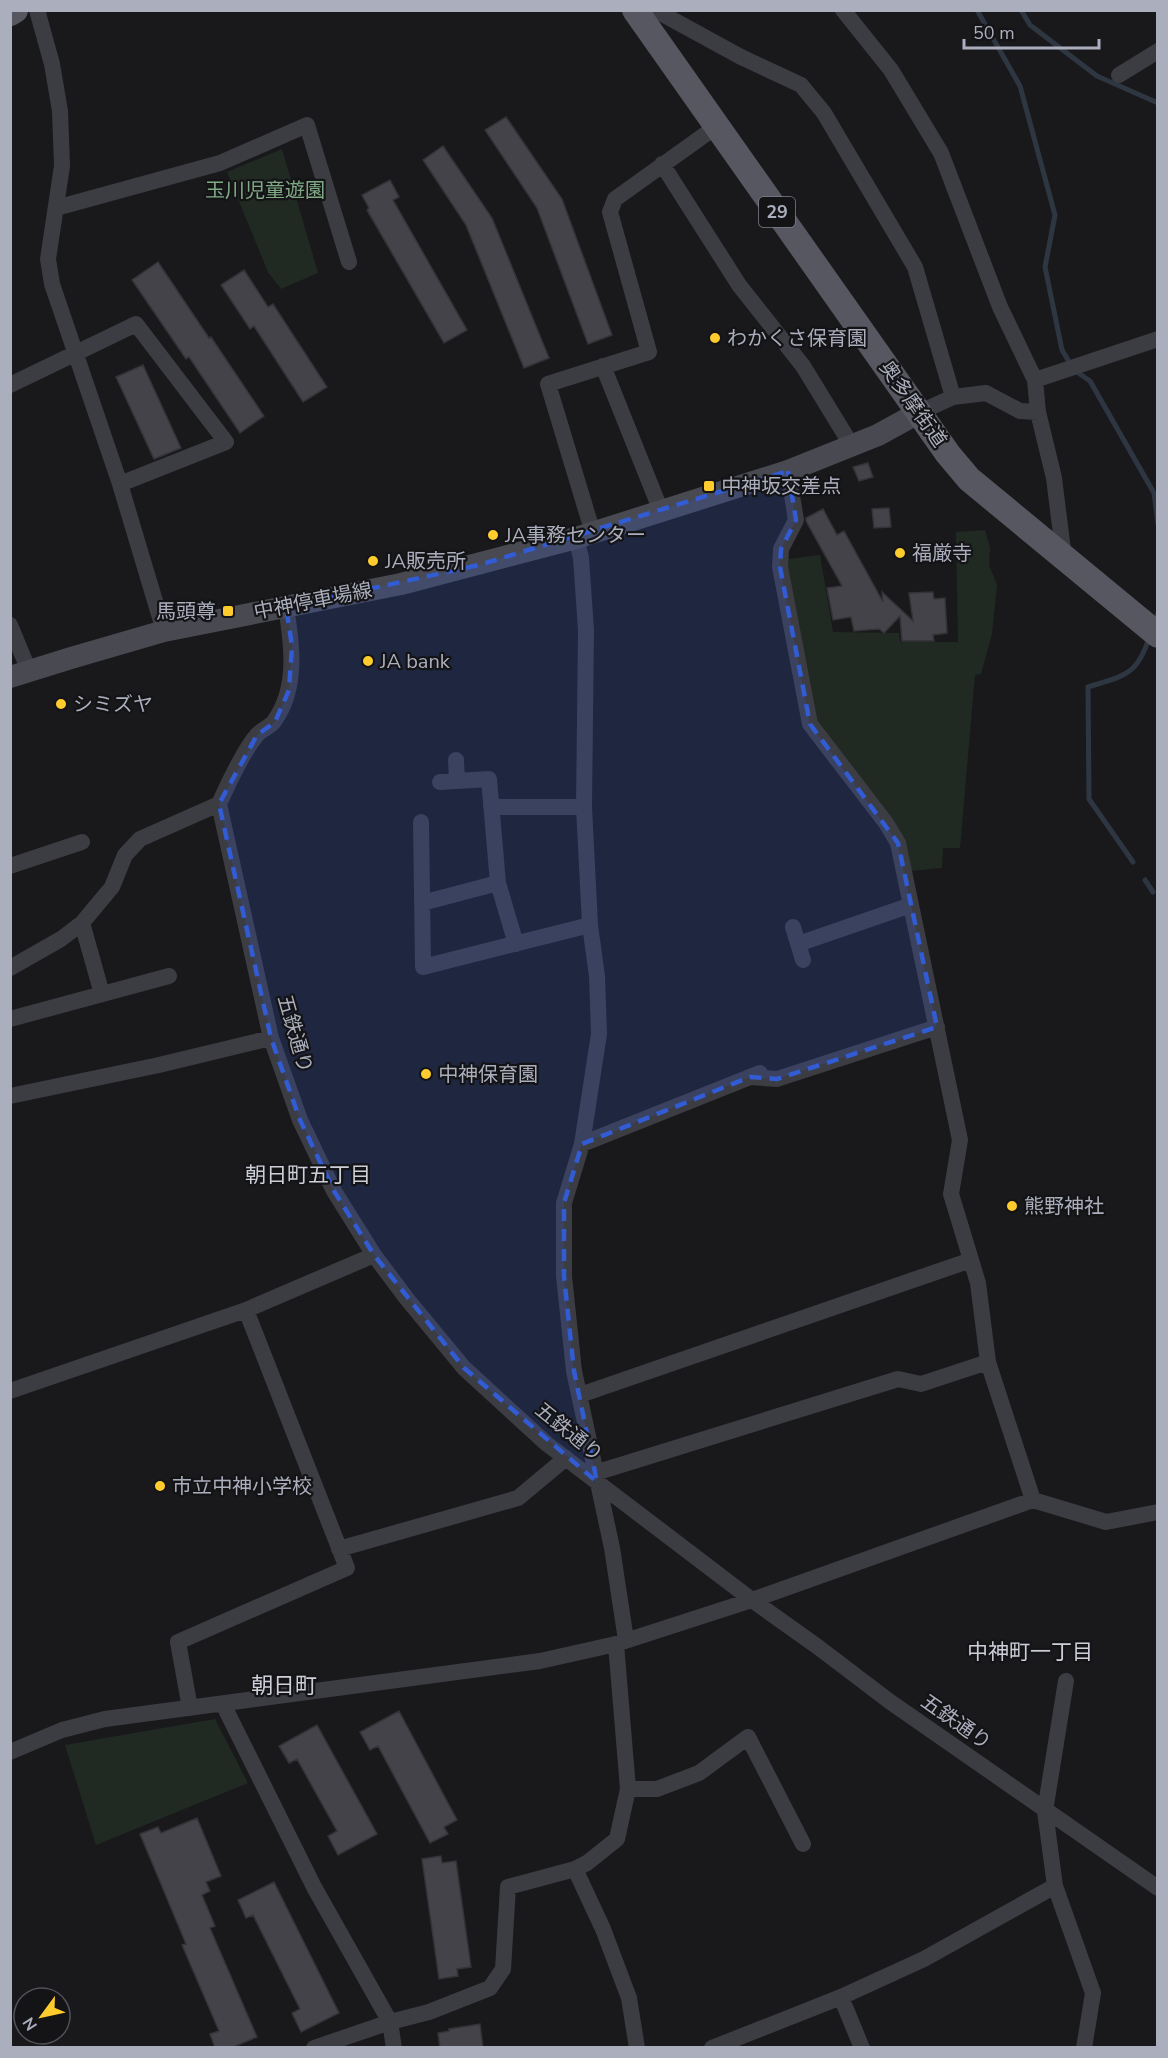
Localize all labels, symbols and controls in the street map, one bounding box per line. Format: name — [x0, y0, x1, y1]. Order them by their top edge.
scale bar — [964, 12, 1099, 50]
text: 50 m — [973, 21, 1015, 45]
park label: 玉川児童遊園 — [205, 177, 325, 204]
road number: 29 — [759, 197, 795, 227]
place label: わかくさ保育園 — [727, 325, 867, 352]
marker: わかくさ保育園 — [708, 331, 722, 345]
street label: 奥多摩街道 — [873, 355, 953, 453]
place label: 中神坂交差点 — [721, 473, 841, 500]
marker: 中神坂交差点 — [702, 479, 716, 493]
place label: JA事務センター — [504, 522, 646, 549]
marker: JA事務センター — [486, 528, 500, 542]
place label: 福厳寺 — [912, 540, 972, 567]
marker: 福厳寺 — [893, 546, 907, 560]
place label: JA販売所 — [384, 548, 466, 575]
marker: JA販売所 — [366, 554, 380, 568]
street label: 中神停車場線 — [252, 576, 374, 626]
place label: 馬頭尊 — [156, 598, 216, 625]
marker: 馬頭尊 — [221, 604, 235, 618]
place label: JA bank — [379, 648, 451, 675]
marker: JA bank — [361, 654, 375, 668]
place label: シミズヤ — [73, 691, 153, 718]
marker: シミズヤ — [54, 697, 68, 711]
street label: 五鉄通り — [271, 992, 319, 1076]
place label: 中神保育園 — [438, 1061, 538, 1088]
marker: 中神保育園 — [419, 1067, 433, 1081]
district label: 朝日町五丁目 — [245, 1161, 371, 1189]
place label: 熊野神社 — [1024, 1193, 1104, 1220]
marker: 熊野神社 — [1005, 1199, 1019, 1213]
street label: 五鉄通り — [529, 1396, 609, 1468]
place label: 市立中神小学校 — [172, 1473, 312, 1500]
marker: 市立中神小学校 — [153, 1479, 167, 1493]
district label: 中神町一丁目 — [967, 1638, 1093, 1666]
district label: 朝日町 — [251, 1671, 317, 1701]
street label: 五鉄通り — [915, 1688, 997, 1756]
north arrow — [12, 1986, 72, 2046]
text: N — [18, 2013, 43, 2035]

